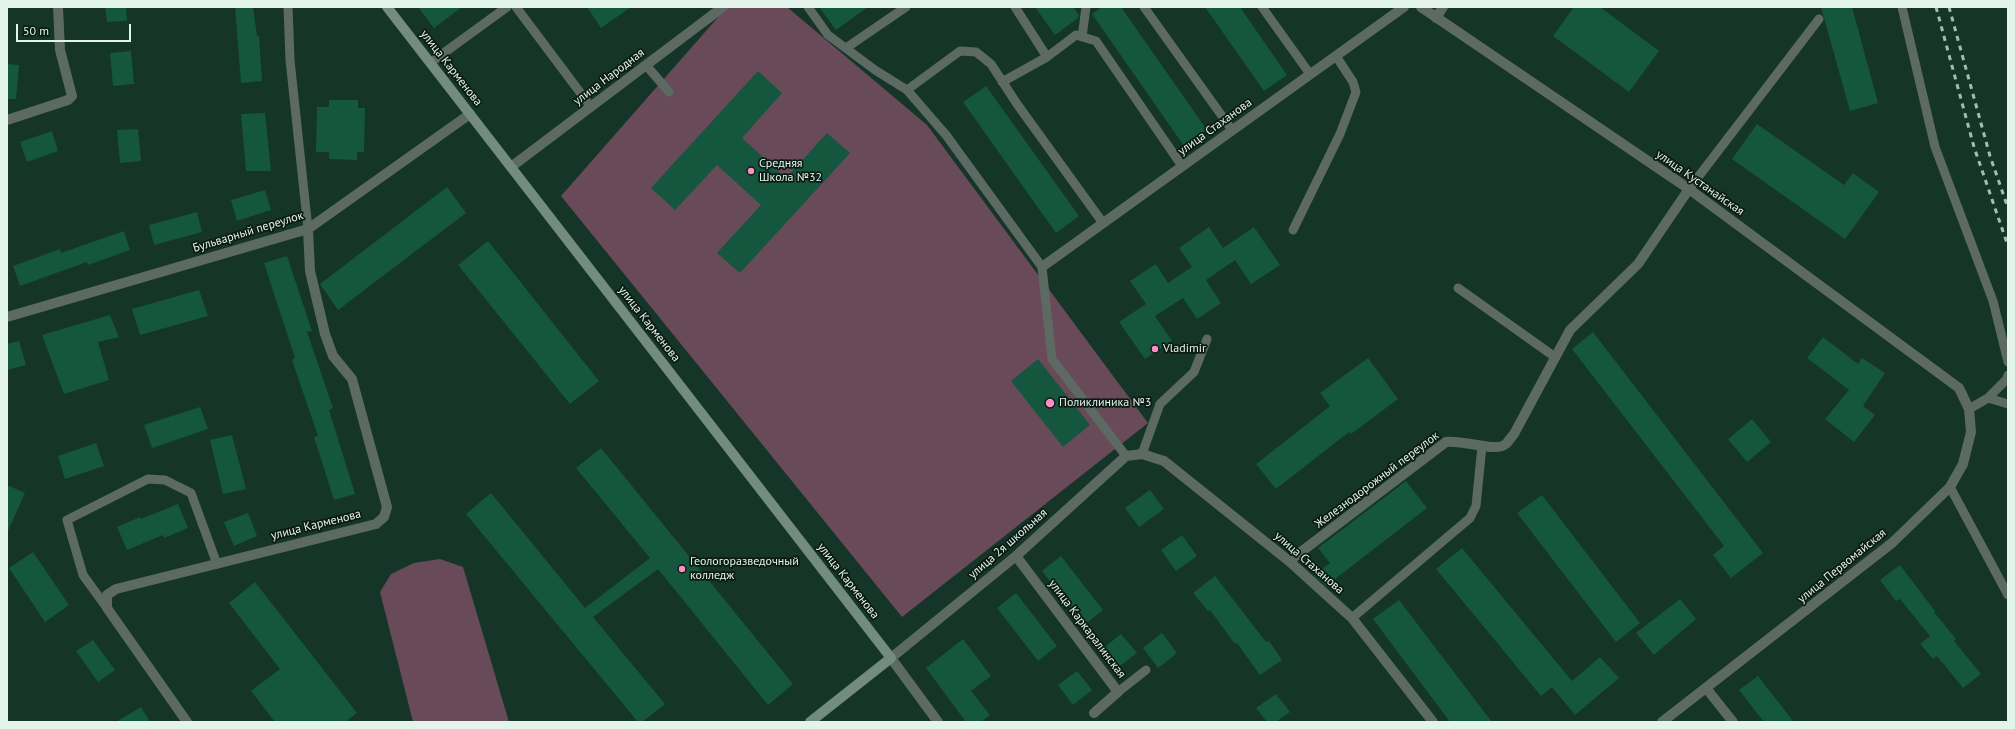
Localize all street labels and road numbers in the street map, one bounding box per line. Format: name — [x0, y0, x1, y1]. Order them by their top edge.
street label: улица Карменова — [417, 27, 485, 109]
street label: улица Народная — [571, 46, 647, 108]
street label: улица Стаханова — [1175, 95, 1255, 159]
street label: улица Кустанайская — [1653, 147, 1747, 219]
street label: Бульварный переулок — [191, 208, 305, 256]
street label: улица Карменова — [615, 283, 683, 365]
street label: Железнодорожный переулок — [1312, 429, 1442, 531]
street label: улица 2я школьная — [966, 506, 1050, 582]
street label: улица Карменова — [270, 507, 362, 543]
street label: улица Первомайская — [1795, 526, 1889, 606]
street label: улица Стаханова — [1271, 529, 1347, 597]
street label: улица Карменова — [814, 540, 882, 622]
street label: улица Каркаралинская — [1045, 577, 1129, 681]

